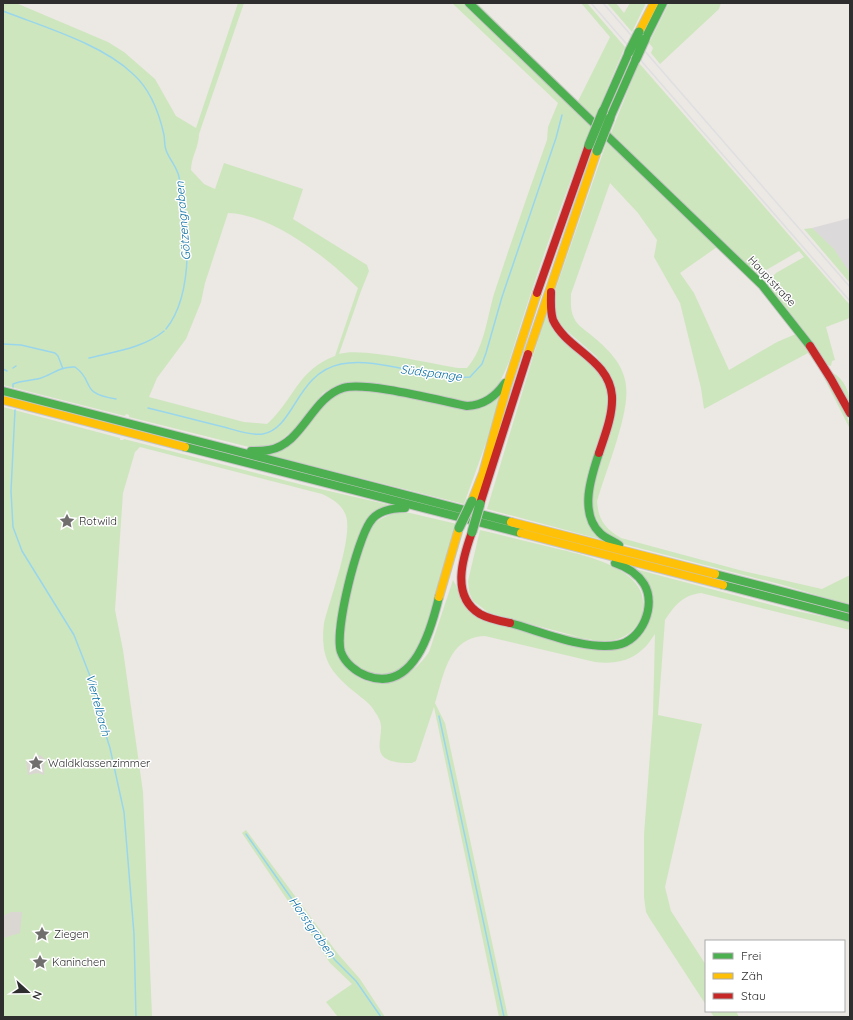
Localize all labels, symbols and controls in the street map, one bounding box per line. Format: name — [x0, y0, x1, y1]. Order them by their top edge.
water label: Götzengraben — [171, 180, 193, 261]
street label: Hauptstraße — [745, 253, 799, 309]
water label: Südspange — [399, 361, 464, 384]
place icon: Rotwild — [58, 512, 76, 530]
place label: Rotwild — [79, 514, 117, 528]
water label: Viertelbach — [83, 672, 114, 737]
place icon: Waldklassenzimmer — [27, 754, 45, 772]
place label: Waldklassenzimmer — [48, 756, 151, 770]
water label: Horstgraben — [286, 894, 339, 961]
place icon: Ziegen — [33, 925, 51, 943]
place label: Ziegen — [54, 927, 89, 941]
legend — [705, 940, 845, 1012]
text: Frei — [741, 948, 761, 963]
place icon: Kaninchen — [31, 953, 49, 971]
place label: Kaninchen — [52, 955, 106, 969]
text: Zäh — [741, 968, 763, 983]
north arrow — [8, 972, 48, 1012]
text: Stau — [741, 988, 766, 1003]
text: N — [29, 989, 45, 1002]

